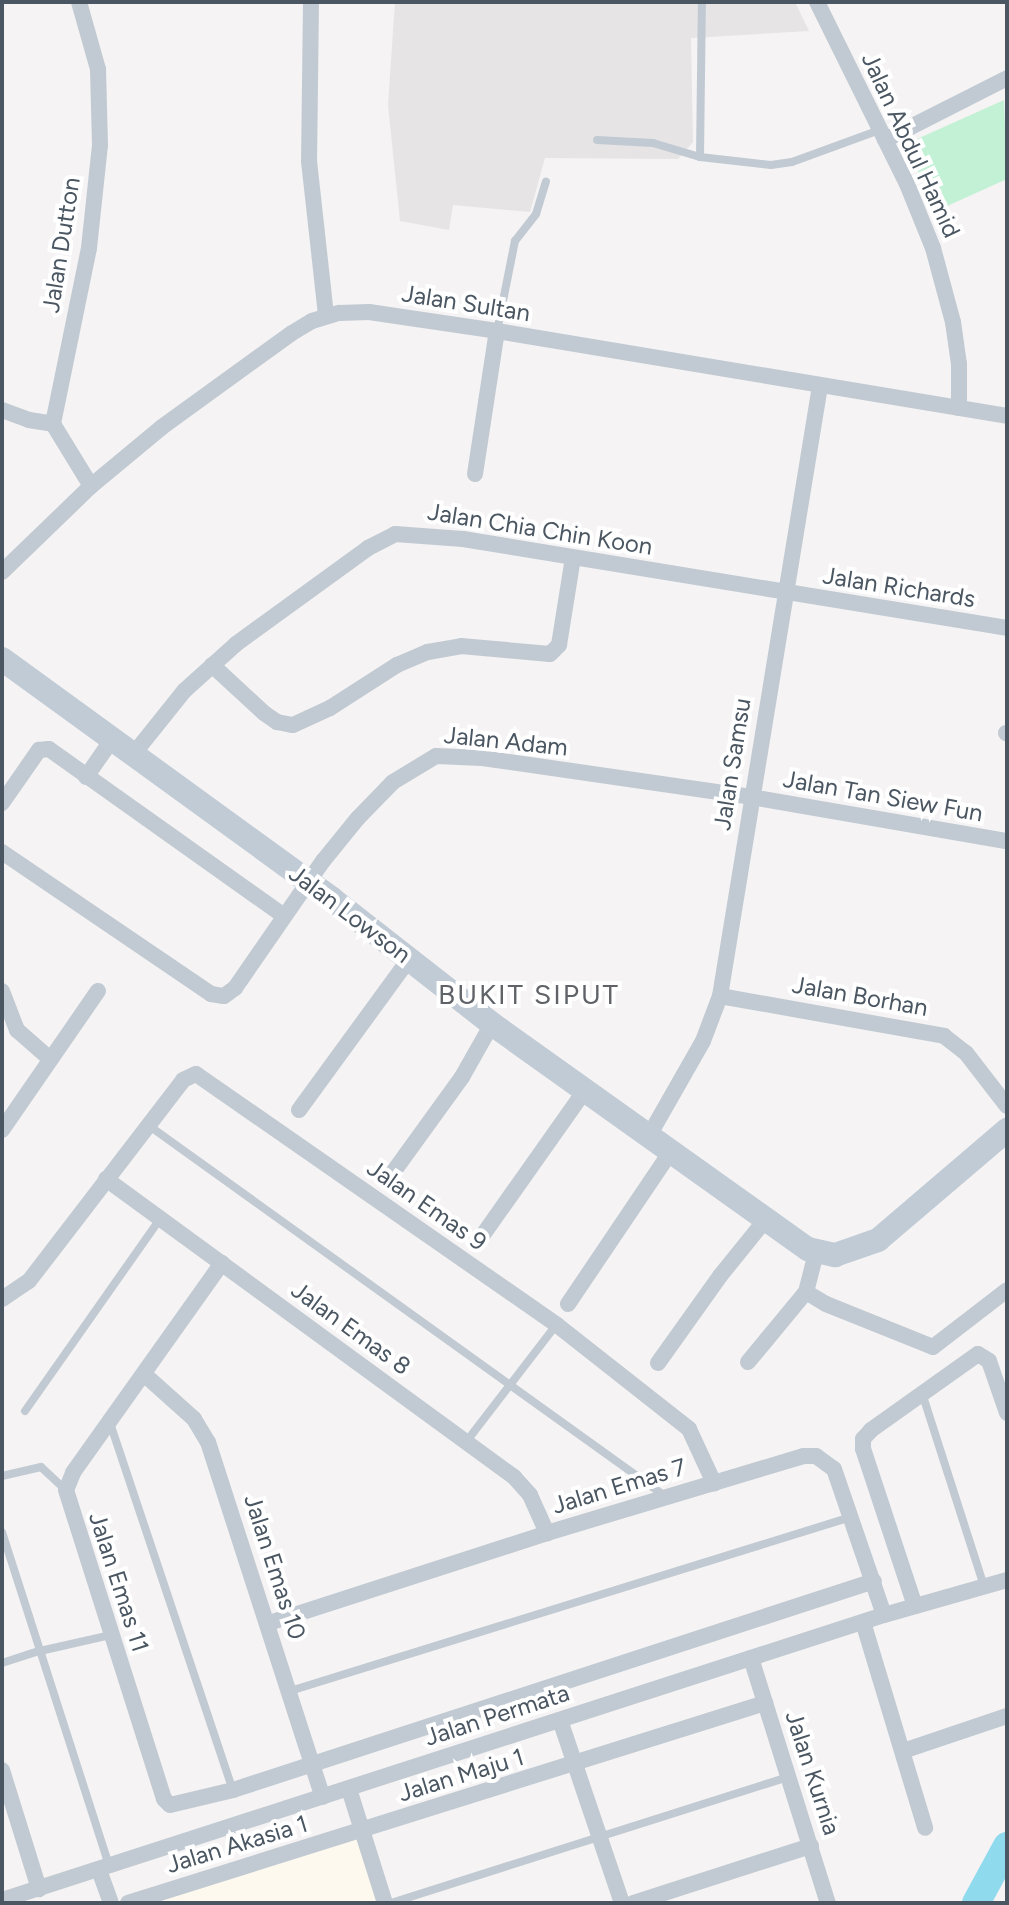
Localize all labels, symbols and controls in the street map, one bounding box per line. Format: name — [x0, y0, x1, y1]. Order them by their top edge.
street label: Jalan Abdul Hamid — [856, 48, 966, 242]
street label: Jalan Dutton — [36, 175, 86, 315]
street label: Jalan Sultan — [400, 279, 532, 327]
street label: Jalan Chia Chin Koon — [426, 497, 654, 561]
street label: Jalan Richards — [821, 561, 977, 613]
street label: Jalan Samsu — [707, 696, 757, 832]
street label: Jalan Adam — [443, 720, 569, 762]
street label: Jalan Tan Siew Fun — [781, 764, 985, 828]
street label: Jalan Lowson — [283, 859, 417, 969]
street label: Jalan Borhan — [790, 970, 930, 1022]
district label: BUKIT SIPUT — [438, 977, 620, 1011]
street label: Jalan Emas 9 — [362, 1153, 492, 1257]
street label: Jalan Emas 8 — [286, 1275, 416, 1381]
street label: Jalan Emas 7 — [549, 1452, 689, 1520]
street label: Jalan Emas 10 — [238, 1491, 312, 1643]
street label: Jalan Emas 11 — [83, 1508, 155, 1656]
street label: Jalan Permata — [421, 1678, 573, 1752]
street label: Jalan Kurnia — [779, 1707, 847, 1839]
street label: Jalan Maju 1 — [395, 1742, 527, 1808]
street label: Jalan Akasia 1 — [163, 1809, 311, 1879]

